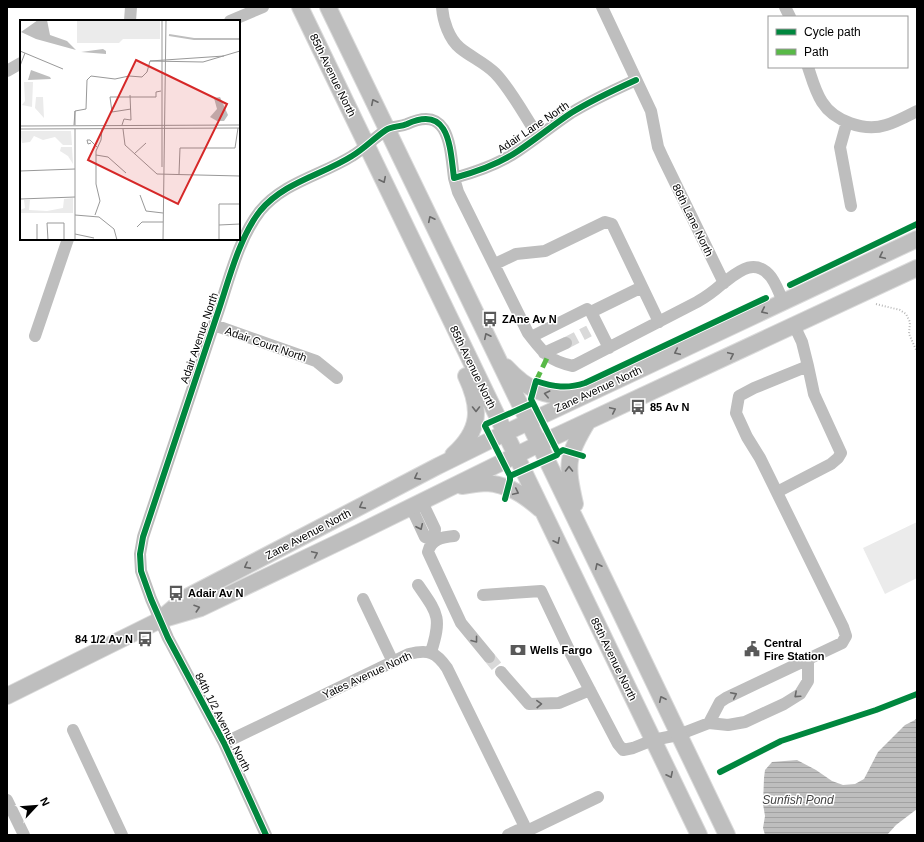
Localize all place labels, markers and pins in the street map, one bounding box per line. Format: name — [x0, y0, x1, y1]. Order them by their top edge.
bus stop icon: ZAne Av N — [481, 310, 499, 328]
place label: ZAne Av N — [502, 313, 557, 325]
bus stop icon: 85 Av N — [629, 398, 647, 416]
place label: 85 Av N — [650, 401, 690, 413]
bus stop icon: Adair Av N — [167, 584, 185, 602]
place label: Adair Av N — [188, 587, 243, 599]
bus stop icon: 84 1/2 Av N — [136, 630, 154, 648]
place label: 84 1/2 Av N — [75, 633, 133, 645]
place label: Central Fire Station — [764, 637, 825, 662]
public building icon: Central Fire Station — [743, 640, 761, 658]
bank icon: Wells Fargo — [509, 641, 527, 659]
place label: Wells Fargo — [530, 644, 592, 656]

